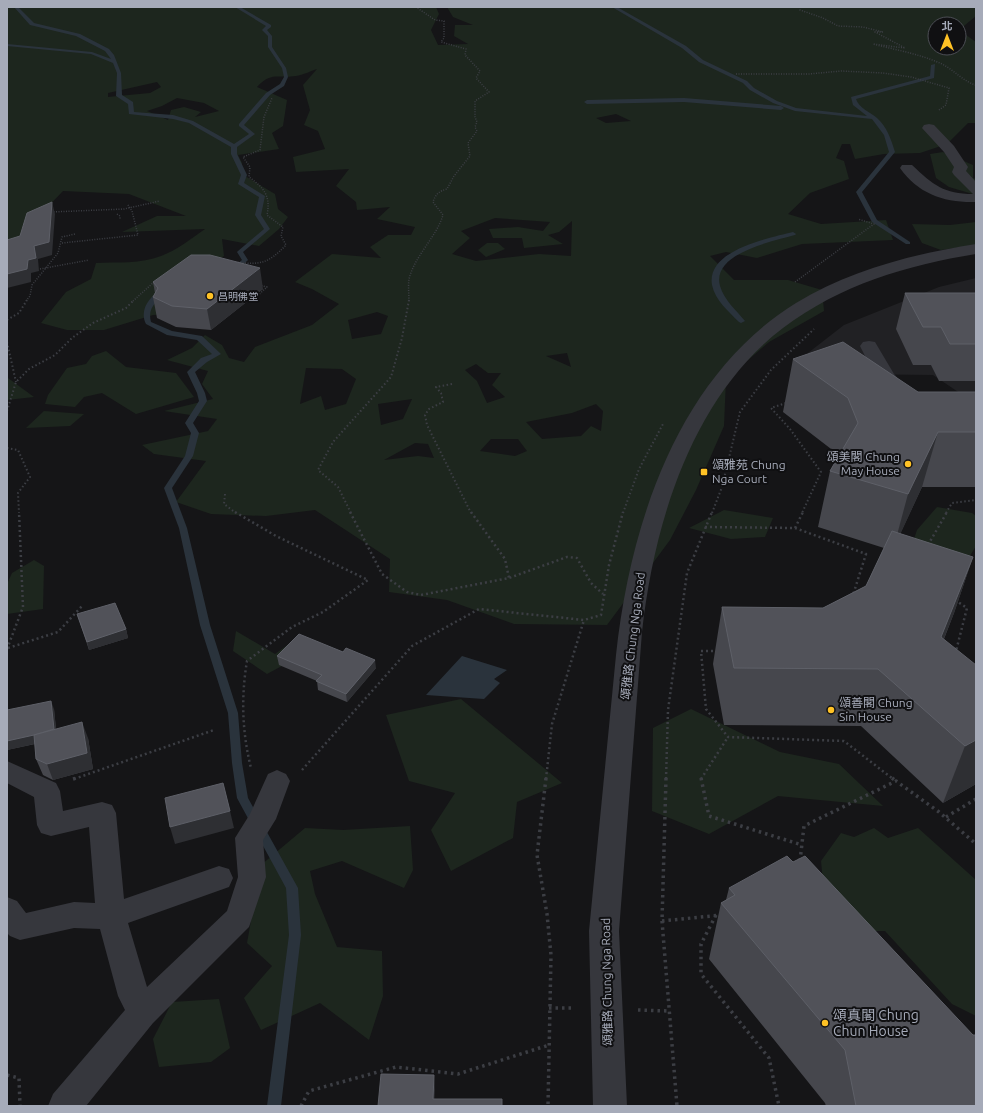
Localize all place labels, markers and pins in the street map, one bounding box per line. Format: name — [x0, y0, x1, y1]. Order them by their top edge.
marker: 昌明佛堂 — [205, 291, 215, 301]
place label: 昌明佛堂 — [218, 291, 258, 302]
place label: 頌美閣 Chung May House — [826, 450, 900, 477]
place label: 頌雅苑 Chung Nga Court — [712, 458, 786, 485]
marker: 頌美閣 Chung May House — [903, 459, 913, 469]
marker: 頌雅苑 Chung Nga Court — [699, 467, 709, 477]
place label: 頌善閣 Chung Sin House — [839, 696, 913, 723]
marker: 頌善閣 Chung Sin House — [826, 705, 836, 715]
place label: 頌真閣 Chung Chun House — [833, 1007, 919, 1039]
marker: 頌真閣 Chung Chun House — [820, 1018, 830, 1028]

